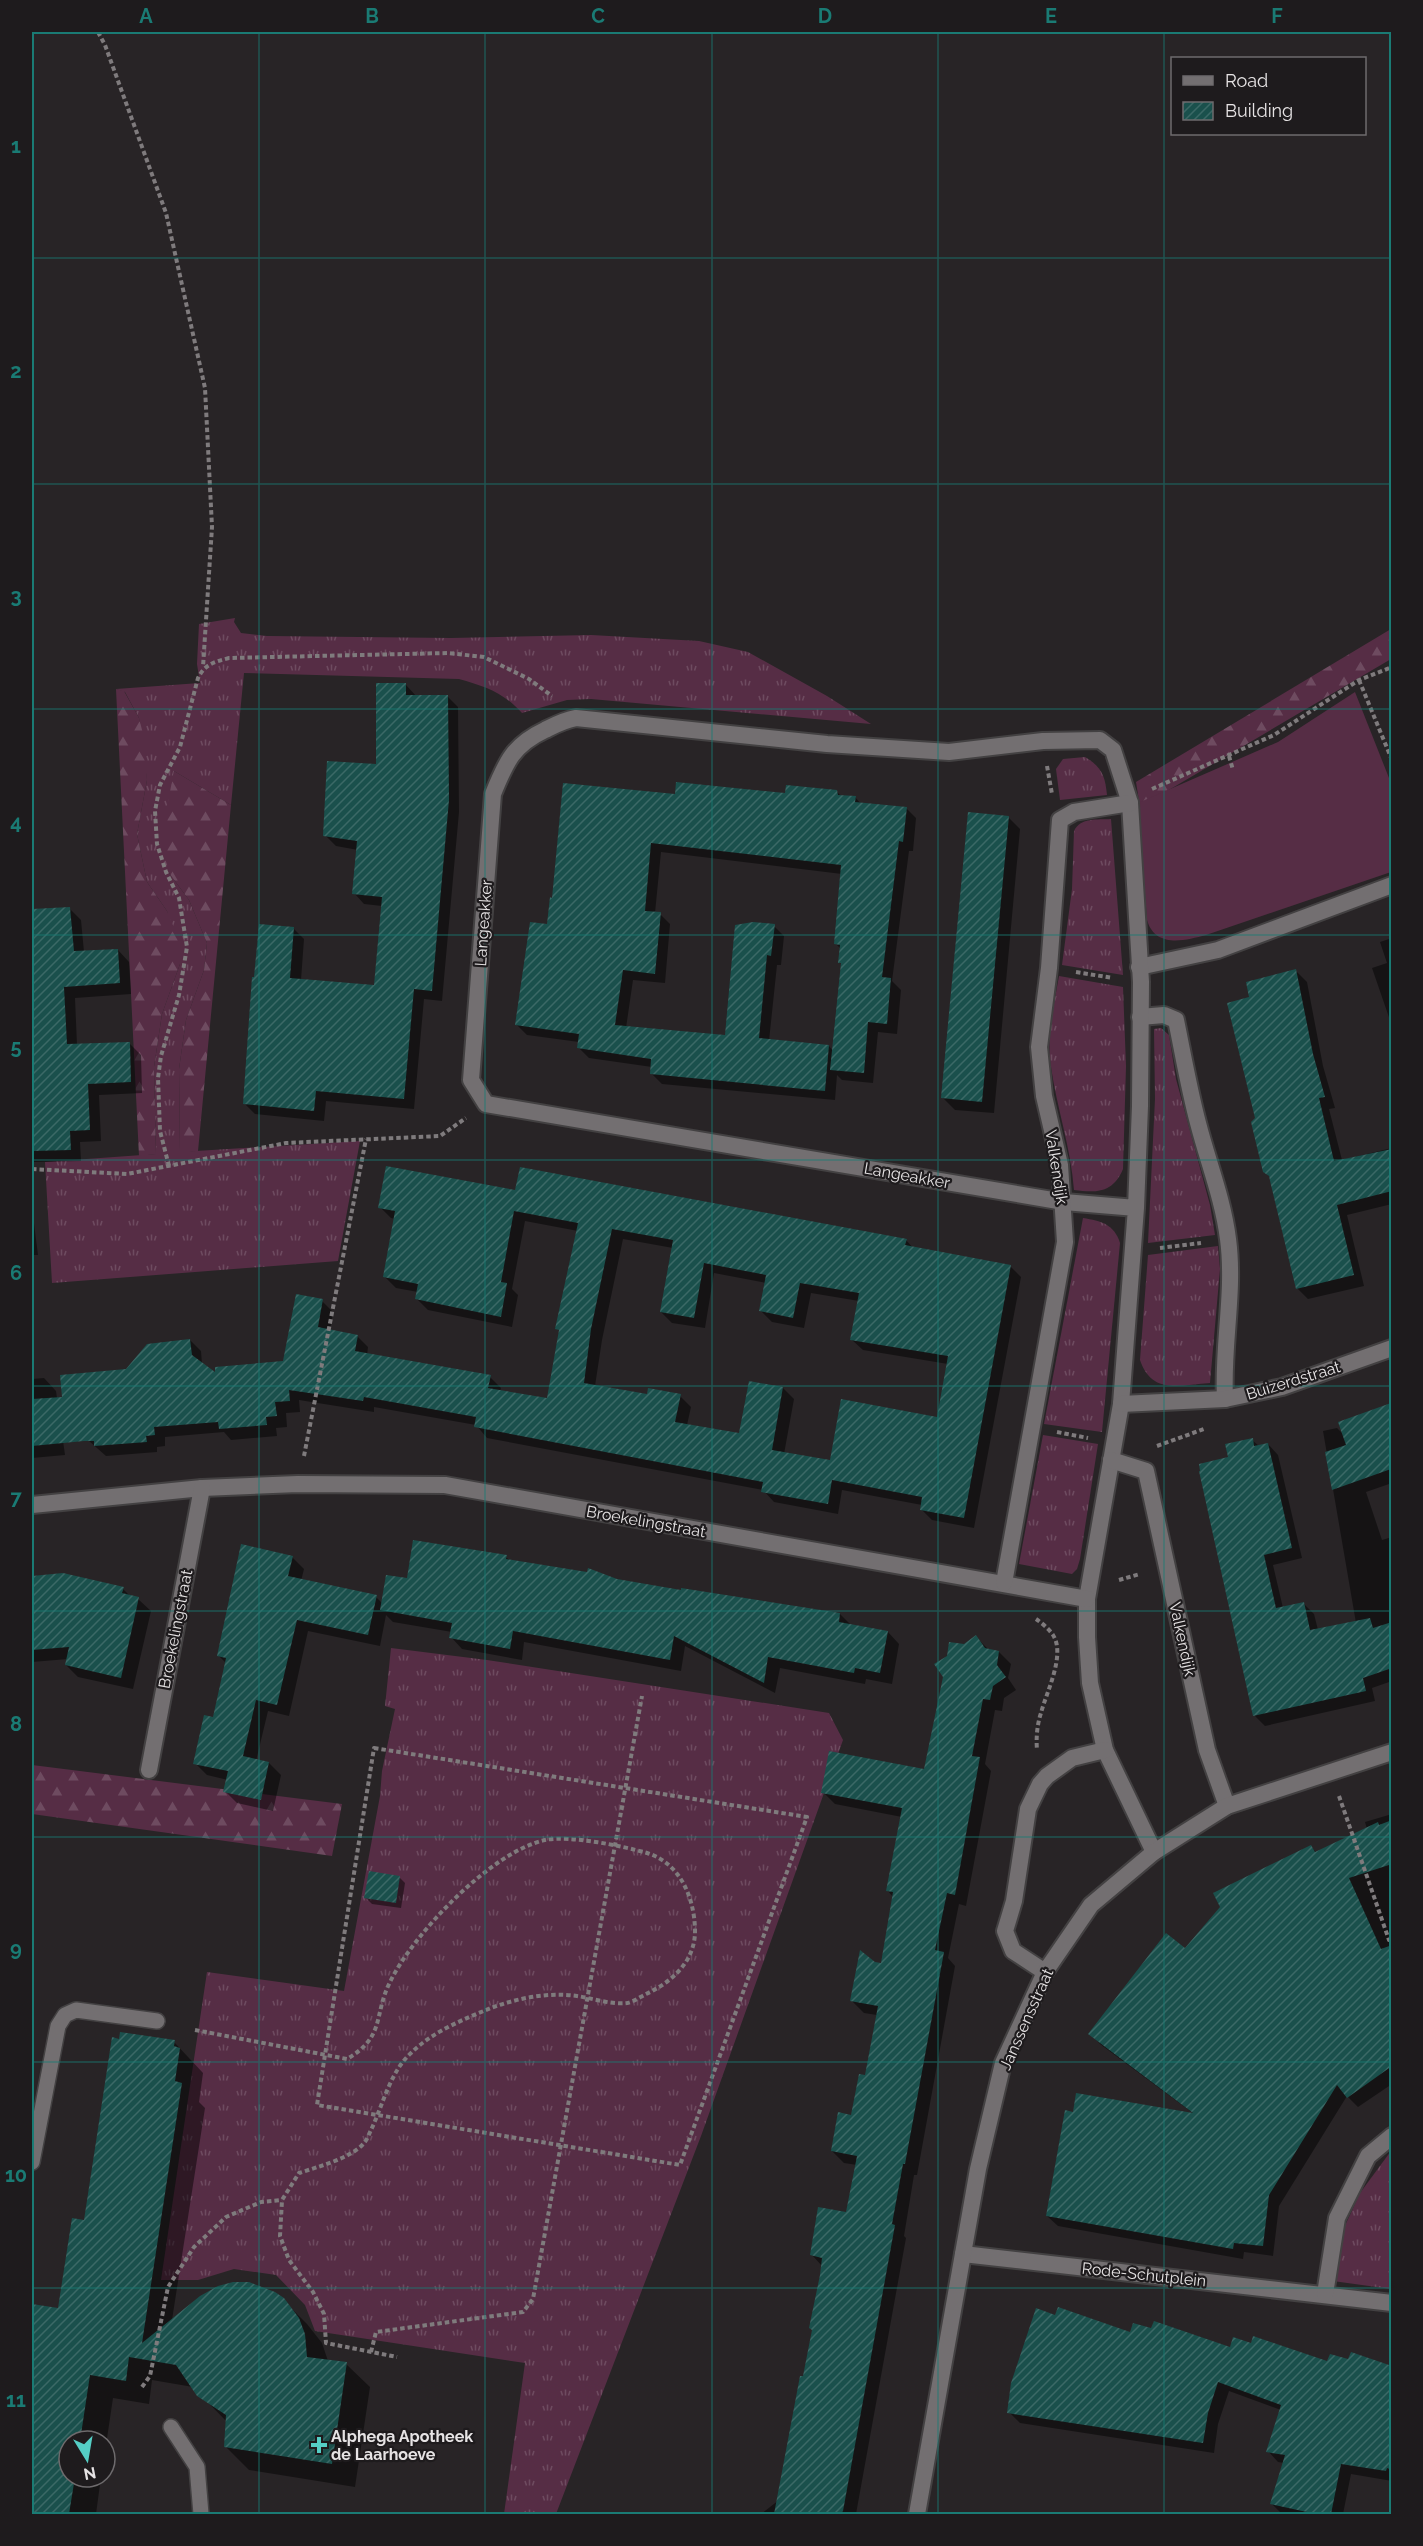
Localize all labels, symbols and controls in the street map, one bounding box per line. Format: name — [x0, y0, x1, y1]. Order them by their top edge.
text: A — [139, 4, 153, 28]
text: B — [365, 4, 379, 28]
text: C — [591, 4, 605, 28]
text: D — [818, 4, 832, 28]
text: E — [1045, 4, 1057, 28]
text: F — [1271, 4, 1283, 28]
legend — [1171, 57, 1366, 135]
text: Road — [1225, 70, 1268, 91]
text: Building — [1225, 100, 1293, 121]
text: 1 — [11, 134, 21, 158]
text: 2 — [10, 359, 22, 383]
text: 3 — [10, 584, 22, 608]
text: 4 — [10, 810, 22, 834]
street label: Langeakker — [471, 879, 496, 967]
text: 5 — [10, 1035, 22, 1059]
street label: Valkendijk — [1041, 1128, 1072, 1206]
street label: Langeakker — [862, 1159, 952, 1192]
text: 6 — [10, 1261, 22, 1285]
street label: Buizerdstraat — [1244, 1357, 1343, 1404]
text: 7 — [10, 1486, 22, 1510]
street label: Broekelingstraat — [585, 1502, 708, 1541]
street label: Broekelingstraat — [155, 1567, 196, 1690]
street label: Valkendijk — [1165, 1600, 1200, 1678]
text: 8 — [10, 1712, 22, 1736]
text: 9 — [10, 1937, 22, 1961]
street label: Janssensstraat — [996, 1965, 1058, 2073]
text: 10 — [5, 2163, 27, 2187]
street label: Rode-Schutplein — [1081, 2259, 1207, 2290]
text: 11 — [6, 2388, 26, 2412]
place label: Alphega Apotheek de Laarhoeve — [331, 2427, 473, 2464]
north arrow — [57, 2429, 117, 2489]
marker: Alphega Apotheek de Laarhoeve — [312, 2438, 326, 2452]
text: N — [82, 2463, 98, 2484]

